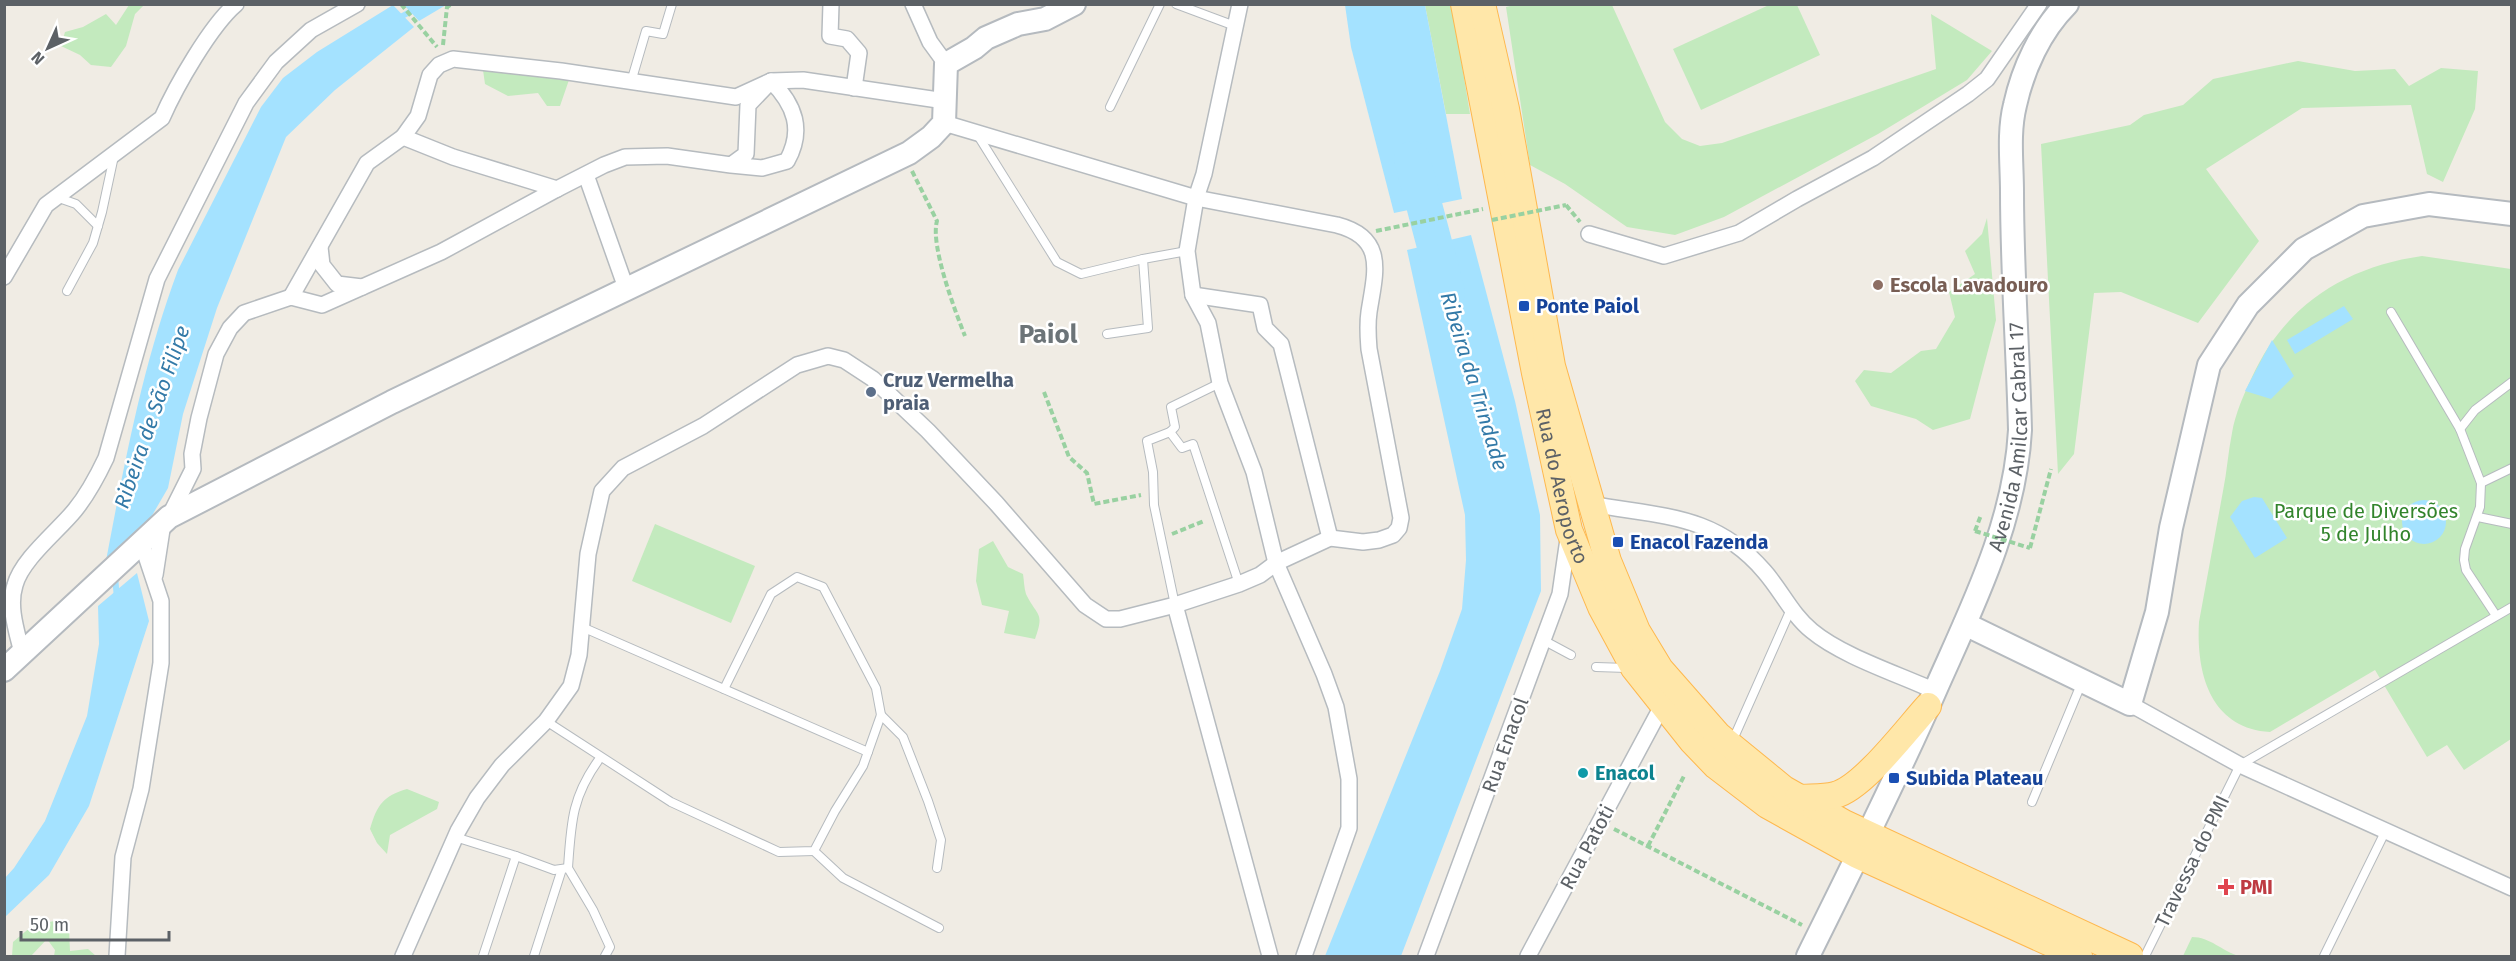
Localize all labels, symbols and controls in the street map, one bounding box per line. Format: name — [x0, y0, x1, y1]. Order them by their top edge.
north arrow — [18, 18, 78, 78]
text: N — [27, 48, 48, 69]
place label: Escola Lavadouro — [1890, 273, 2049, 297]
marker: Escola Lavadouro — [1871, 278, 1885, 292]
water label: Ribeira da Trindade — [1434, 289, 1514, 474]
place label: Ponte Paiol — [1536, 294, 1639, 318]
marker: Ponte Paiol — [1517, 299, 1531, 313]
district label: Paiol — [1019, 319, 1078, 350]
water label: Ribeira de São Filipe — [108, 322, 196, 512]
street label: Avenida Amilcar Cabral 17 — [1983, 322, 2032, 554]
place label: Cruz Vermelha praia — [883, 368, 1014, 415]
marker: Cruz Vermelha praia — [864, 385, 878, 399]
street label: Rua do Aeroporto — [1531, 406, 1594, 567]
park label: Parque de Diversões 5 de Julho — [2274, 499, 2458, 546]
place label: Enacol Fazenda — [1630, 530, 1768, 554]
marker: Enacol Fazenda — [1611, 535, 1625, 549]
street label: Rua Enacol — [1477, 694, 1533, 796]
place label: Enacol — [1595, 761, 1655, 785]
marker: Enacol — [1576, 766, 1590, 780]
place label: Subida Plateau — [1906, 766, 2043, 790]
marker: Subida Plateau — [1887, 771, 1901, 785]
street label: Travessa do PMI — [2150, 791, 2234, 931]
street label: Rua Patoti — [1555, 800, 1619, 894]
place label: PMI — [2240, 875, 2273, 899]
marker: PMI — [2217, 878, 2235, 896]
scale bar — [21, 904, 170, 942]
text: 50 m — [30, 914, 69, 936]

